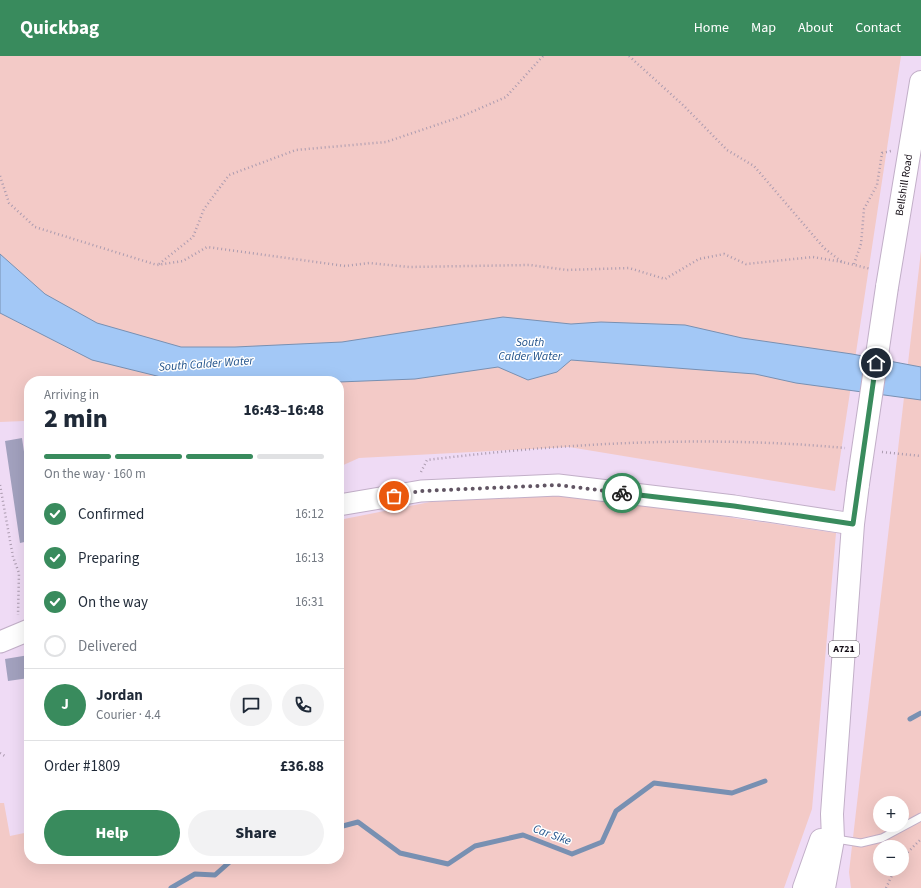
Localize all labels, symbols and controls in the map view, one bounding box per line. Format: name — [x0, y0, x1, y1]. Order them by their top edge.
text: Quickbag — [20, 15, 99, 42]
text: Home — [694, 18, 729, 38]
text: Map — [751, 18, 776, 38]
text: About — [798, 18, 833, 38]
text: Contact — [855, 18, 901, 38]
street label: Bellshill Road — [892, 153, 916, 217]
water label: South Calder Water — [498, 334, 563, 365]
pin — [859, 346, 893, 380]
water label: South Calder Water — [158, 352, 255, 376]
icon: home — [865, 352, 887, 374]
text: Arriving in — [44, 386, 99, 404]
text: 2 min — [44, 400, 108, 437]
text: 16:43–16:48 — [243, 400, 324, 421]
text: On the way · 160 m — [44, 465, 146, 483]
courier — [602, 473, 642, 513]
pin — [377, 479, 411, 513]
icon: bike — [611, 482, 633, 504]
icon: bag — [383, 485, 405, 507]
icon: check — [44, 503, 66, 525]
text: Confirmed — [78, 504, 144, 525]
text: 16:12 — [295, 505, 324, 523]
icon: check — [44, 547, 66, 569]
text: Preparing — [78, 548, 139, 569]
text: 16:13 — [295, 549, 324, 567]
icon: check — [44, 591, 66, 613]
text: On the way — [78, 592, 148, 613]
text: 16:31 — [295, 593, 324, 611]
text: Delivered — [78, 636, 137, 657]
road number: A721 — [829, 641, 859, 657]
button: chat — [230, 684, 272, 726]
button: phone — [282, 684, 324, 726]
text: Jordan — [96, 685, 143, 706]
text: J — [61, 694, 69, 715]
text: Courier · 4.4 — [96, 706, 161, 724]
text: Order #1809 — [44, 756, 120, 777]
text: £36.88 — [280, 756, 324, 777]
map controls — [873, 796, 909, 876]
button: + — [873, 796, 909, 832]
button: Help — [44, 810, 180, 856]
button: Share — [188, 810, 324, 856]
water label: Car Sike — [530, 820, 574, 850]
button: − — [873, 840, 909, 876]

